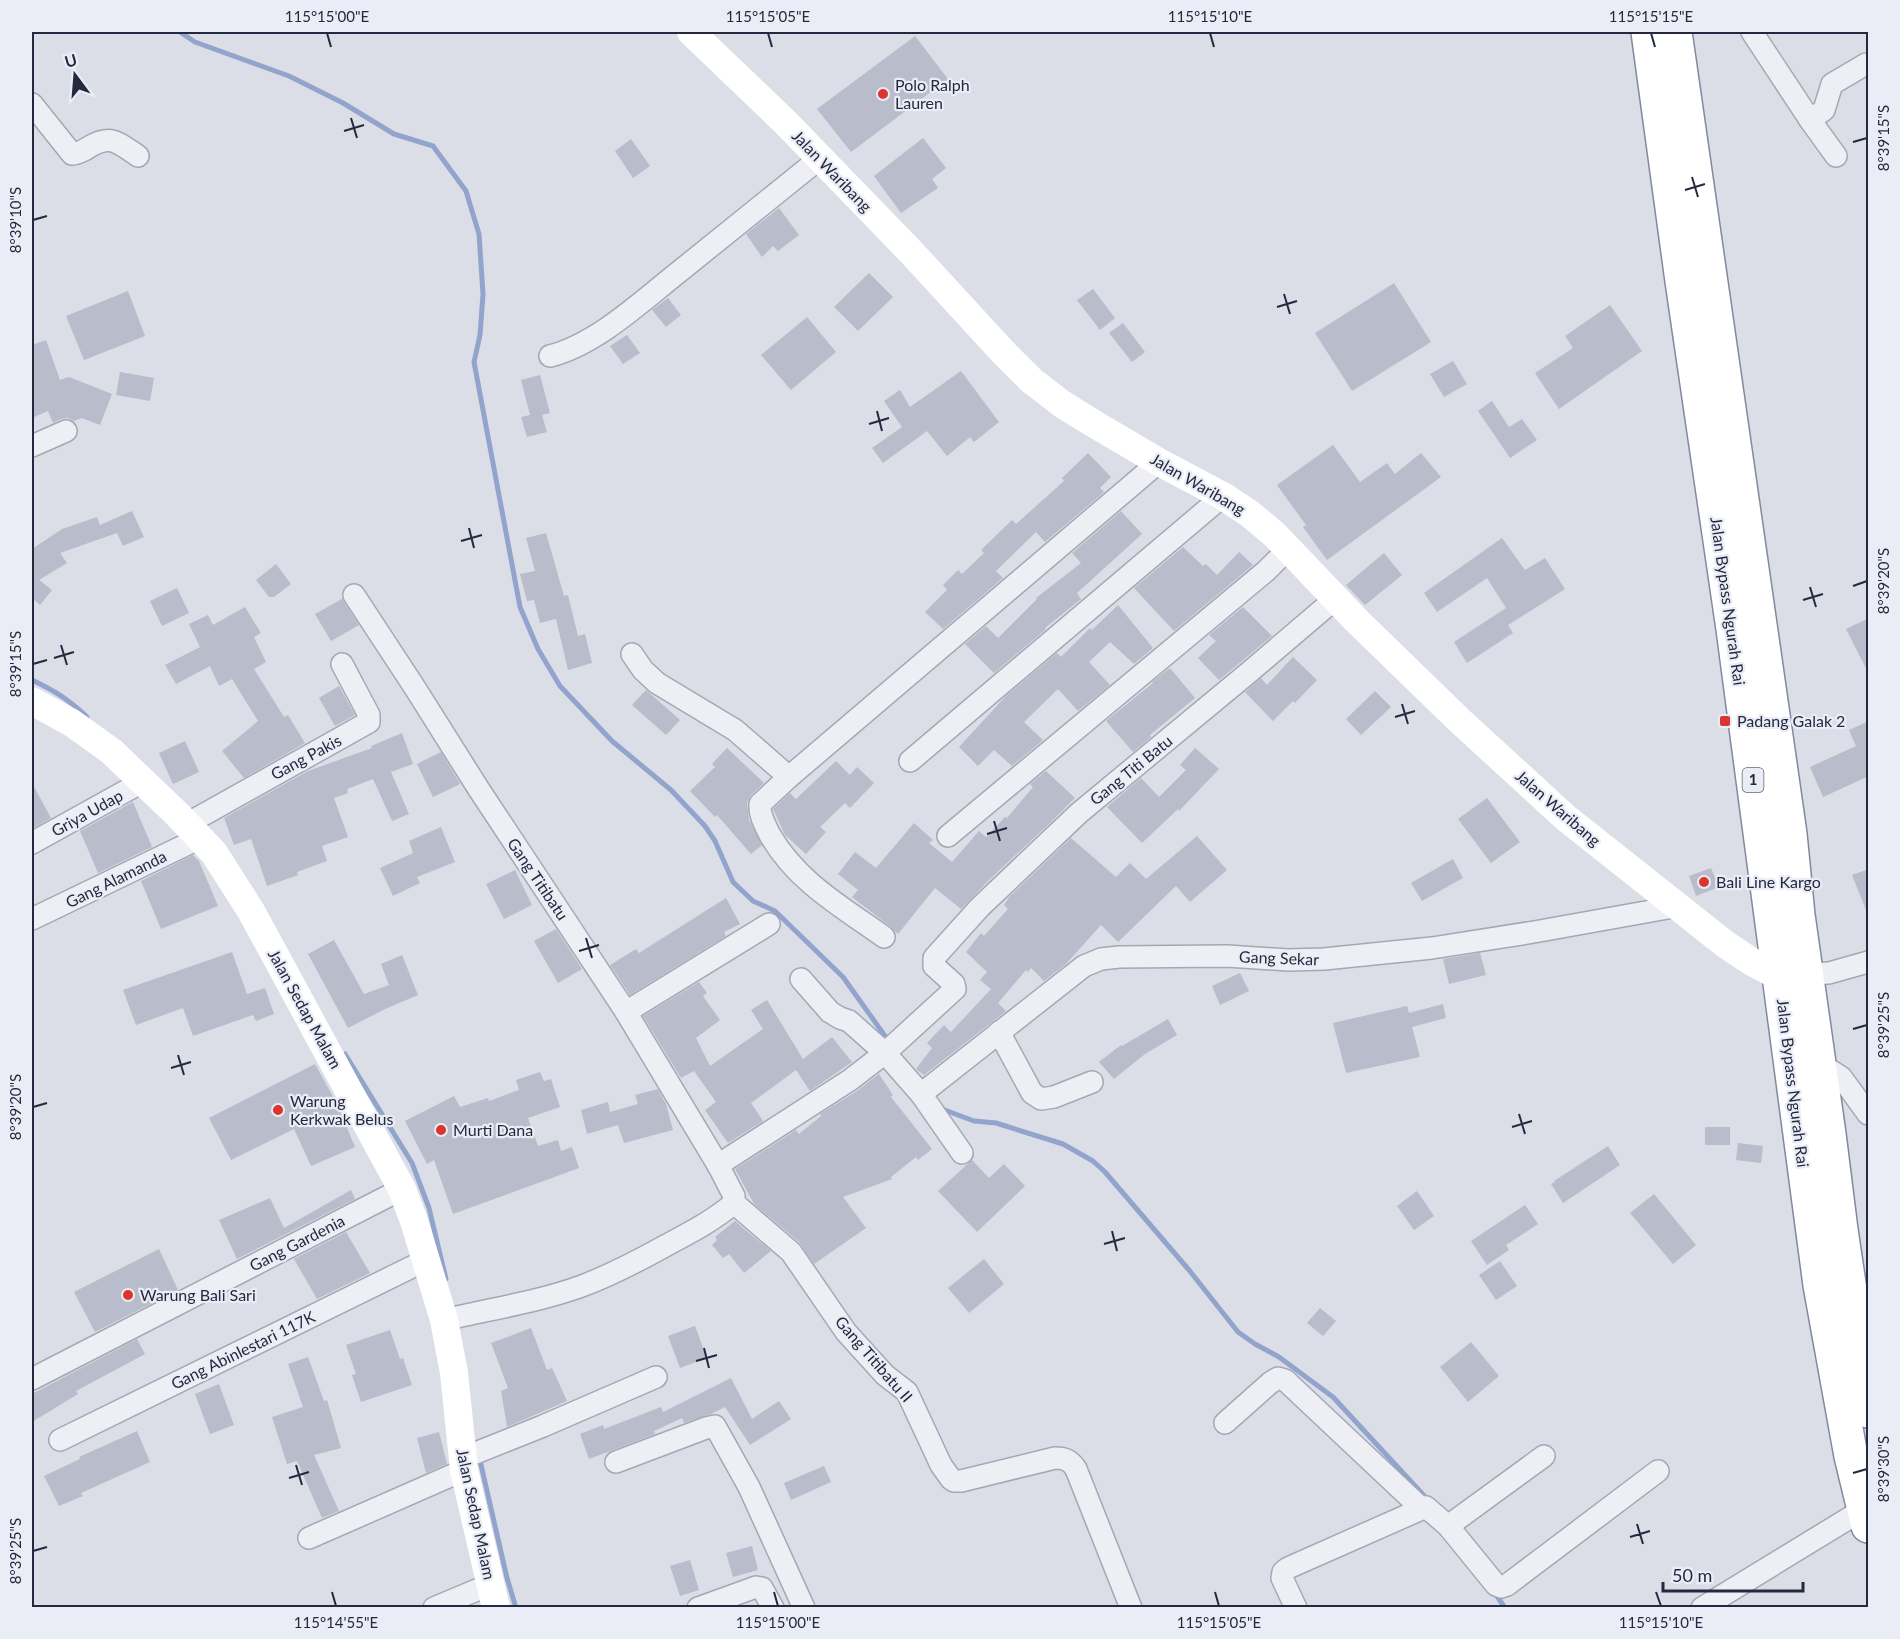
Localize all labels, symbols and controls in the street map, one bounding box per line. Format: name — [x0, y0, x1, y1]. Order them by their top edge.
text: 115°15'00"E — [285, 7, 369, 25]
text: 115°15'05"E — [726, 7, 810, 25]
text: 115°15'10"E — [1168, 7, 1252, 25]
text: 115°15'15"E — [1609, 7, 1693, 25]
north arrow — [45, 45, 105, 105]
text: U — [62, 49, 79, 71]
place label: Polo Ralph Lauren — [895, 75, 970, 112]
marker: Polo Ralph Lauren — [876, 87, 890, 101]
text: 8°39'15"S — [1874, 105, 1892, 171]
street label: Jalan Waribang — [789, 126, 876, 216]
text: 8°39'10"S — [6, 187, 24, 253]
street label: Jalan Waribang — [1147, 449, 1249, 518]
street label: Jalan Bypass Ngurah Rai — [1707, 515, 1750, 686]
text: 8°39'20"S — [1874, 548, 1892, 614]
text: 8°39'15"S — [6, 631, 24, 697]
place label: Padang Galak 2 — [1737, 711, 1845, 730]
marker: Padang Galak 2 — [1718, 714, 1732, 728]
street label: Gang Pakis — [267, 730, 344, 783]
street label: Gang Titi Batu — [1086, 731, 1176, 809]
street label: Jalan Waribang — [1512, 766, 1605, 850]
road number: 1 — [1742, 768, 1764, 792]
street label: Griya Udap — [48, 785, 126, 840]
street label: Gang Titibatu — [504, 834, 573, 923]
street label: Gang Alamanda — [62, 846, 169, 911]
place label: Bali Line Kargo — [1716, 872, 1821, 891]
marker: Bali Line Kargo — [1697, 875, 1711, 889]
street label: Jalan Sedap Malam — [265, 946, 346, 1072]
street label: Gang Sekar — [1239, 947, 1319, 968]
text: 8°39'25"S — [1874, 992, 1892, 1058]
street label: Jalan Bypass Ngurah Rai — [1774, 997, 1813, 1168]
text: 8°39'20"S — [6, 1074, 24, 1140]
place label: Warung Kerkwak Belus — [290, 1091, 393, 1128]
marker: Warung Kerkwak Belus — [271, 1103, 285, 1117]
place label: Murti Dana — [453, 1120, 533, 1139]
marker: Murti Dana — [434, 1123, 448, 1137]
street label: Gang Gardenia — [246, 1210, 347, 1275]
place label: Warung Bali Sari — [140, 1285, 256, 1304]
marker: Warung Bali Sari — [121, 1288, 135, 1302]
street label: Gang Abinlestari 117K — [168, 1306, 318, 1393]
street label: Gang Titibatu II — [832, 1312, 917, 1406]
text: 8°39'30"S — [1874, 1436, 1892, 1502]
street label: Jalan Sedap Malam — [453, 1447, 500, 1581]
text: 8°39'25"S — [6, 1518, 24, 1584]
scale bar — [1663, 1555, 1802, 1593]
text: 50 m — [1672, 1564, 1712, 1586]
text: 115°14'55"E — [294, 1613, 378, 1631]
text: 115°15'00"E — [736, 1613, 820, 1631]
text: 115°15'05"E — [1177, 1613, 1261, 1631]
text: 115°15'10"E — [1619, 1613, 1703, 1631]

